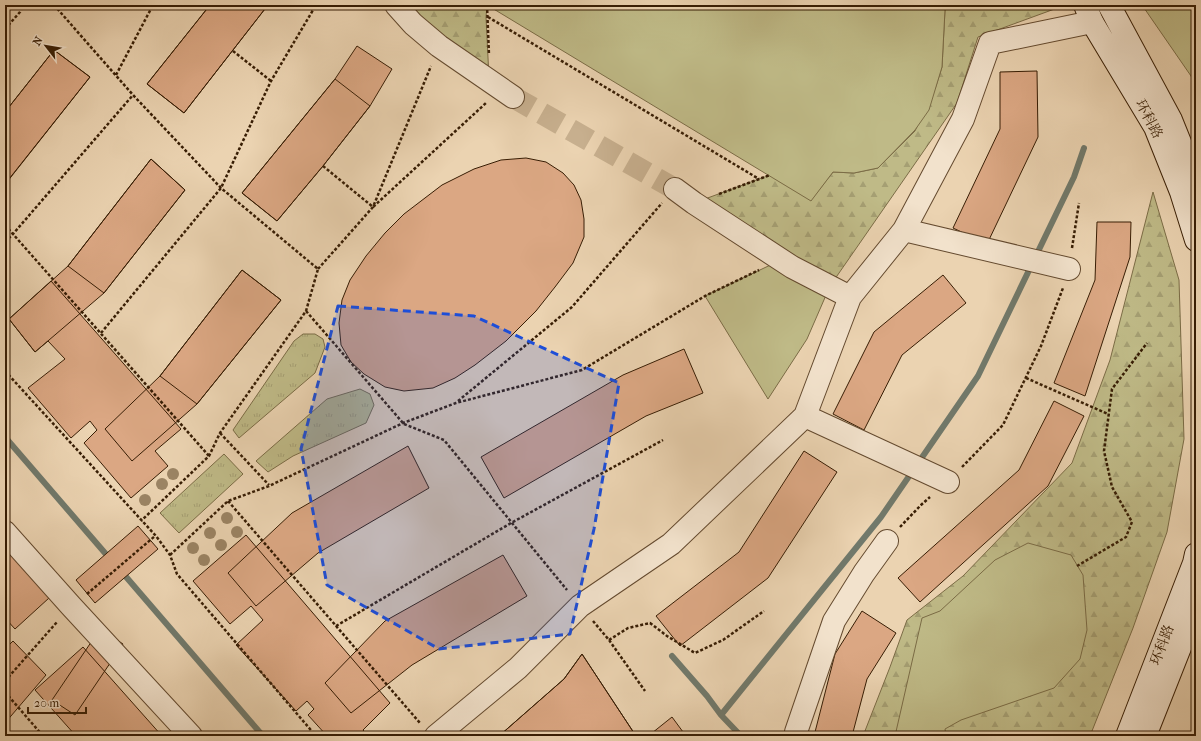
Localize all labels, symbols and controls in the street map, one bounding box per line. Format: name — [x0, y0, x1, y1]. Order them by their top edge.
north arrow — [26, 26, 66, 66]
text: N — [30, 34, 46, 48]
street label: 环科路 — [1132, 96, 1166, 142]
street label: 环科路 — [1147, 622, 1177, 668]
scale bar — [28, 689, 86, 715]
text: 20 m — [34, 696, 59, 710]

